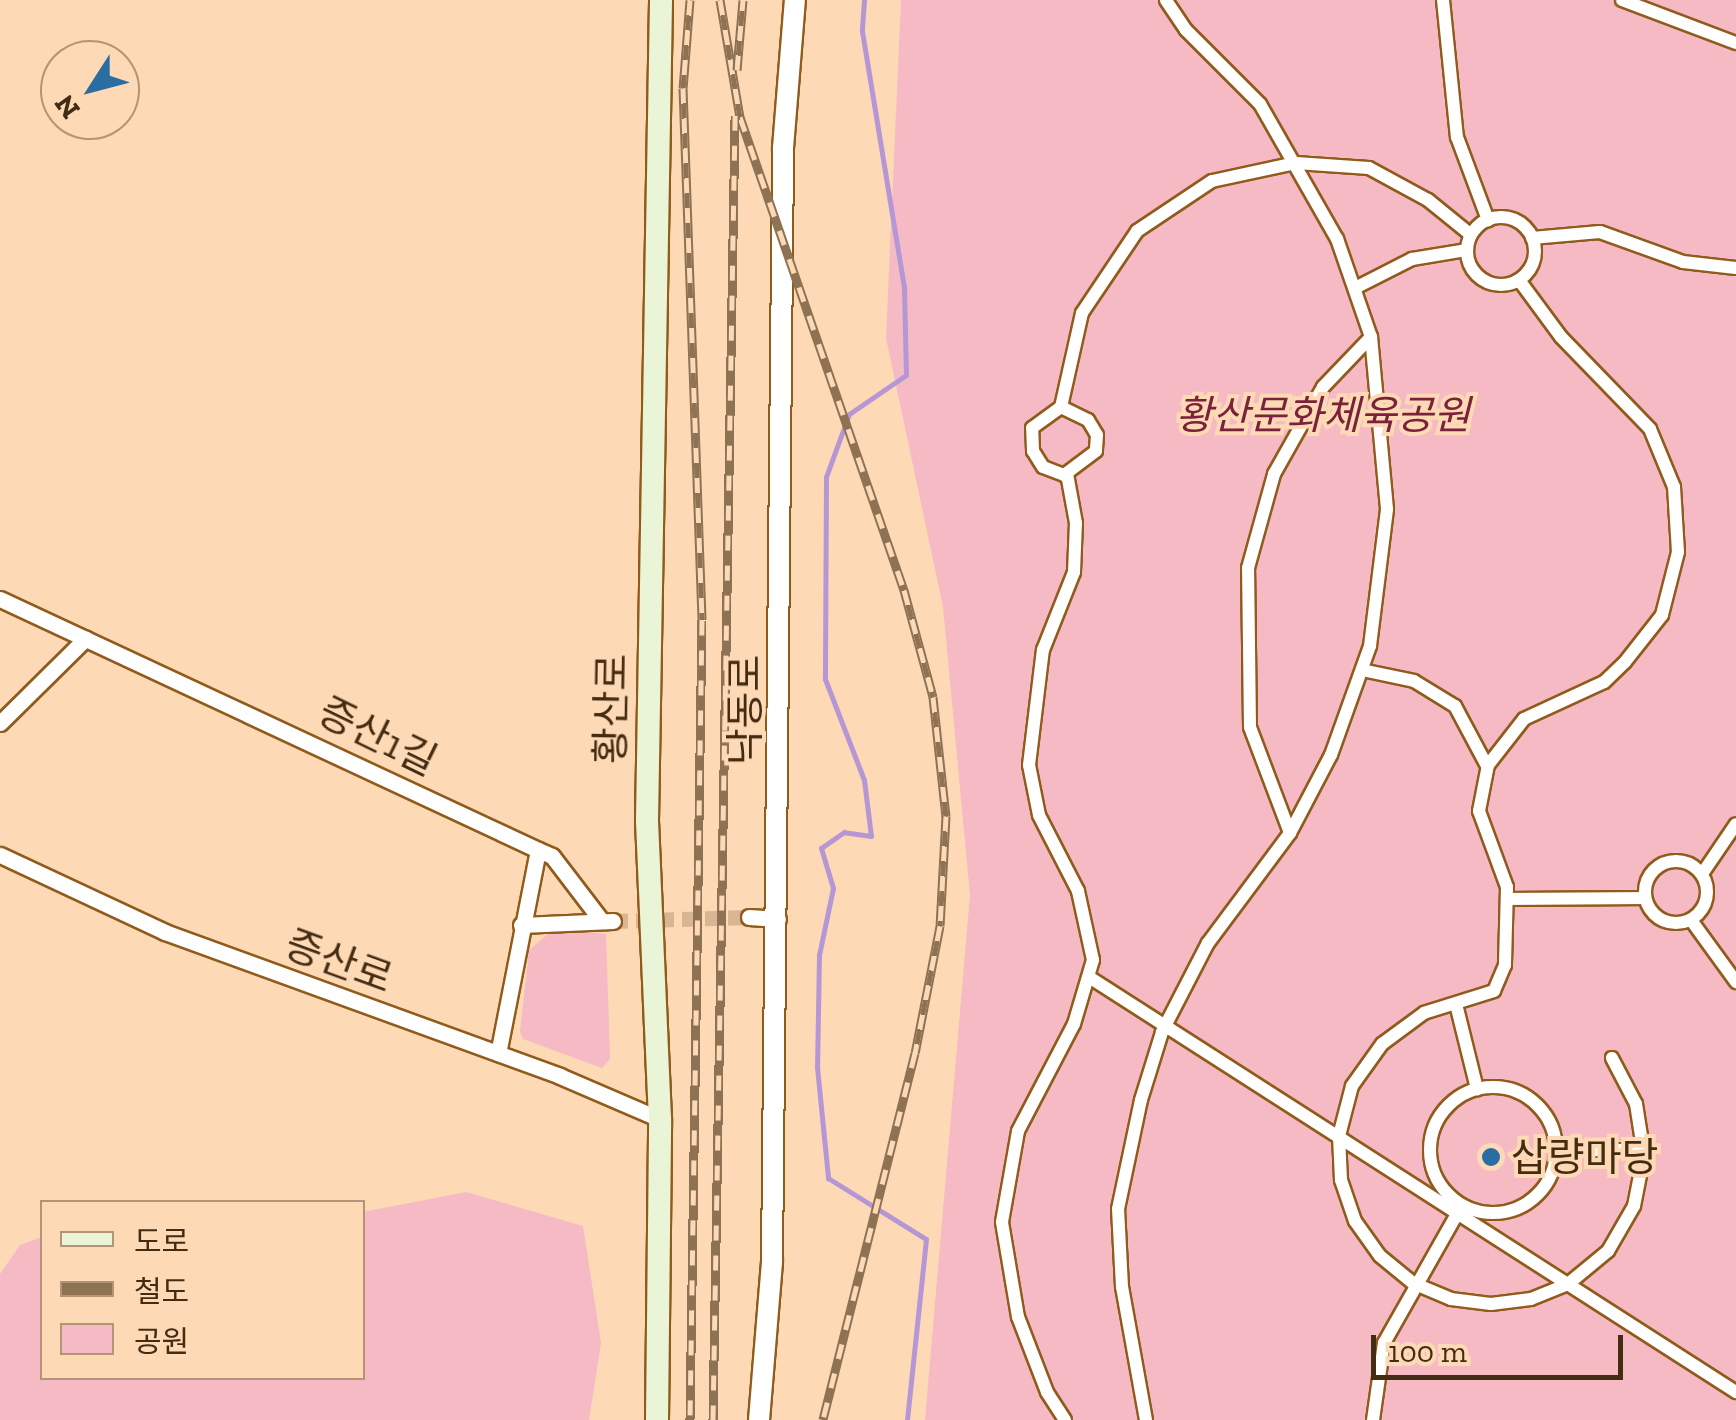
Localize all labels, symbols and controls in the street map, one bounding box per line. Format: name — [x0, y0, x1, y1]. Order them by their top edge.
north arrow — [40, 40, 140, 140]
text: N — [47, 88, 87, 125]
park label: 황산문화체육공원 — [1176, 391, 1470, 439]
street label: 황산로 — [586, 653, 636, 765]
street label: 낙동로 — [721, 655, 769, 765]
street label: 증산1길 — [311, 687, 445, 785]
street label: 증산로 — [279, 920, 399, 1002]
place label: 삽량마당 — [1511, 1133, 1658, 1181]
marker: 삽량마당 — [1480, 1146, 1502, 1168]
legend — [40, 1200, 365, 1380]
text: 도로 — [134, 1224, 189, 1260]
text: 철도 — [134, 1274, 189, 1310]
scale bar — [1376, 1315, 1628, 1377]
text: 공원 — [134, 1324, 189, 1360]
text: 100 m — [1388, 1334, 1467, 1370]

